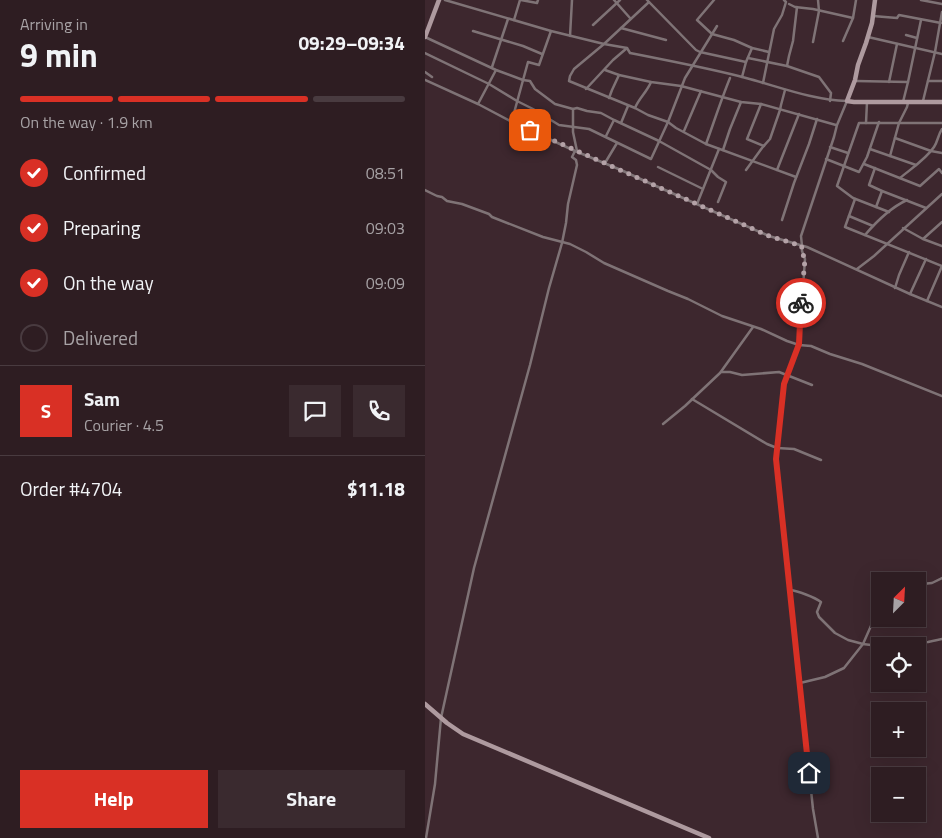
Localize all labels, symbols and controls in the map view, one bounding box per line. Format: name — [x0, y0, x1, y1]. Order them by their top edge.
text: Arriving in — [20, 12, 88, 36]
text: 09:29–09:34 — [298, 28, 405, 57]
text: 9 min — [20, 31, 98, 79]
pin — [509, 109, 551, 151]
text: On the way · 1.9 km — [20, 110, 153, 134]
icon: bag — [516, 116, 544, 144]
text: Confirmed — [63, 158, 146, 187]
icon: check — [20, 159, 48, 187]
text: 08:51 — [366, 161, 405, 185]
text: Preparing — [63, 213, 140, 242]
icon: check — [20, 214, 48, 242]
text: 09:03 — [366, 216, 405, 240]
text: On the way — [63, 268, 154, 297]
icon: check — [20, 269, 48, 297]
text: 09:09 — [366, 271, 405, 295]
courier — [776, 278, 826, 328]
icon: bike — [787, 289, 815, 317]
text: Delivered — [63, 323, 138, 352]
text: Sam — [84, 384, 120, 413]
button: chat — [289, 385, 341, 437]
button: phone — [353, 385, 405, 437]
text: S — [41, 396, 51, 425]
text: Courier · 4.5 — [84, 413, 164, 437]
text: Order #4704 — [20, 474, 122, 503]
text: $11.18 — [347, 474, 405, 503]
north arrow — [871, 572, 926, 628]
map controls — [871, 572, 926, 822]
button: locate — [871, 637, 926, 692]
button: + — [871, 702, 926, 757]
pin — [788, 752, 830, 794]
icon: home — [795, 759, 823, 787]
button: − — [871, 767, 926, 822]
button: Help — [20, 770, 208, 828]
button: Share — [218, 770, 405, 828]

